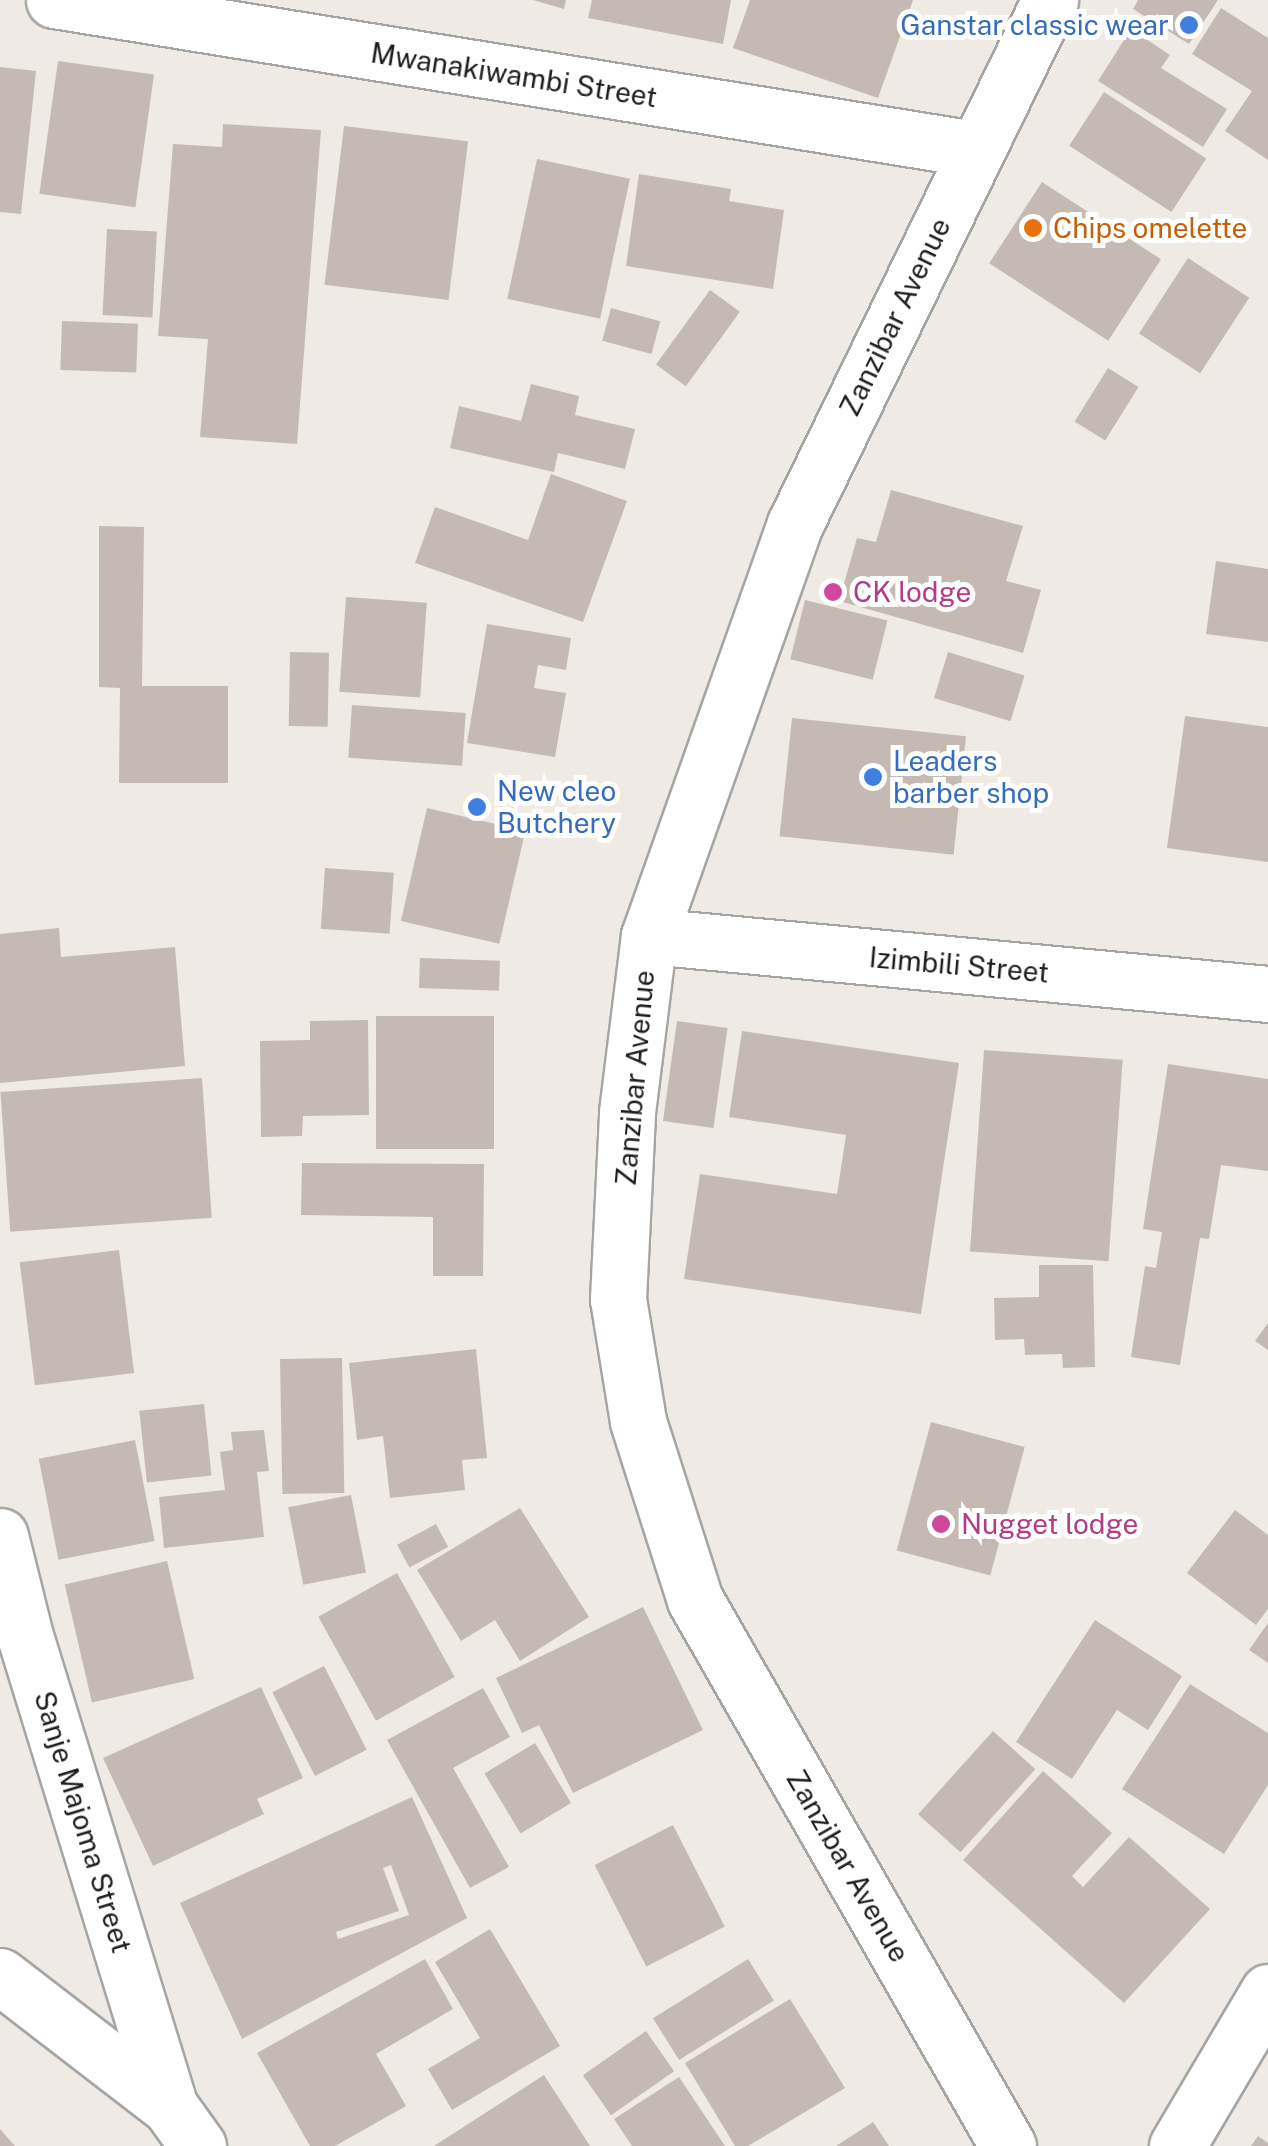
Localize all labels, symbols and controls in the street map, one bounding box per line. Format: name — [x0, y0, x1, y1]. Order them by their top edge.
place label: Ganstar classic wear — [899, 8, 1169, 42]
marker: Ganstar classic wear — [1178, 14, 1200, 36]
street label: Mwanakiwambi Street — [368, 36, 660, 114]
place label: Chips omelette — [1053, 211, 1248, 245]
street label: Zanzibar Avenue — [833, 213, 957, 421]
marker: Chips omelette — [1022, 217, 1044, 239]
place label: CK lodge — [853, 575, 971, 609]
marker: CK lodge — [822, 581, 844, 603]
place label: Leaders barber shop — [893, 744, 1049, 810]
marker: Leaders barber shop — [862, 766, 884, 788]
place label: New cleo Butchery — [497, 774, 617, 840]
marker: New cleo Butchery — [466, 796, 488, 818]
street label: Izimbili Street — [868, 940, 1050, 990]
street label: Zanzibar Avenue — [609, 969, 661, 1187]
place label: Nugget lodge — [961, 1507, 1138, 1541]
marker: Nugget lodge — [930, 1513, 952, 1535]
street label: Sanje Majoma Street — [27, 1687, 139, 1957]
street label: Zanzibar Avenue — [779, 1764, 917, 1968]

